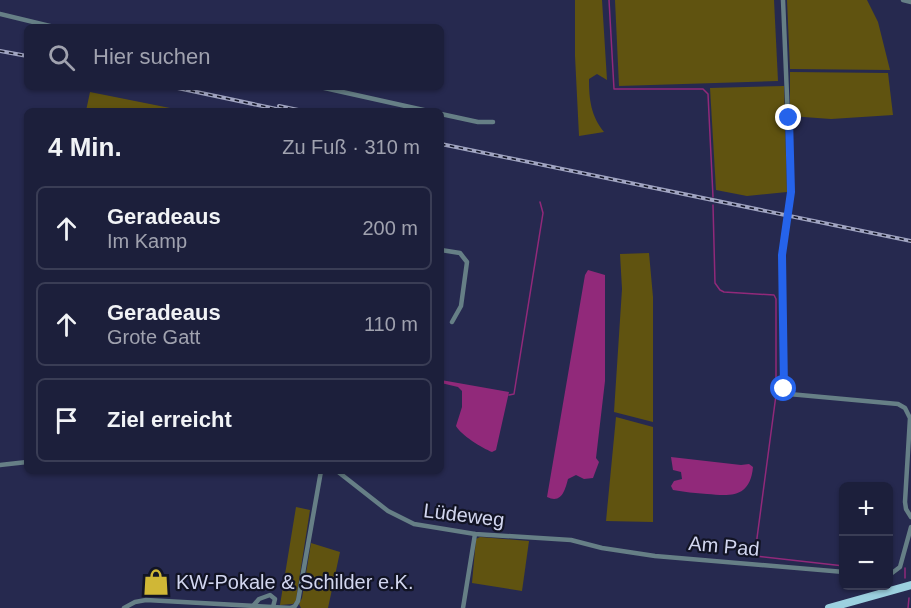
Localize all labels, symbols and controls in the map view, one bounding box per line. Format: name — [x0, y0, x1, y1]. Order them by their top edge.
search box — [24, 24, 444, 90]
icon: search — [45, 41, 78, 74]
text: Hier suchen — [93, 44, 210, 69]
route end — [775, 104, 801, 130]
text: 4 Min. — [48, 132, 122, 162]
text: Zu Fuß · 310 m — [282, 136, 420, 158]
text: Geradeaus — [107, 204, 221, 229]
icon: ahead — [50, 212, 83, 245]
text: 200 m — [362, 217, 418, 239]
text: Im Kamp — [107, 230, 187, 252]
text: Geradeaus — [107, 300, 221, 325]
icon: ahead — [50, 308, 83, 341]
text: 110 m — [364, 313, 418, 335]
text: Grote Gatt — [107, 326, 200, 348]
route start — [770, 375, 796, 401]
icon: arrive — [50, 404, 83, 437]
text: Ziel erreicht — [107, 407, 232, 432]
map controls — [839, 482, 893, 590]
button: + — [839, 482, 893, 536]
street label: Lüdeweg — [422, 499, 506, 531]
street label: Am Pad — [688, 532, 760, 560]
button: − — [839, 536, 893, 590]
shop icon: KW-Pokale & Schilder e.K. — [141, 567, 171, 597]
place label: KW-Pokale & Schilder e.K. — [176, 571, 414, 593]

